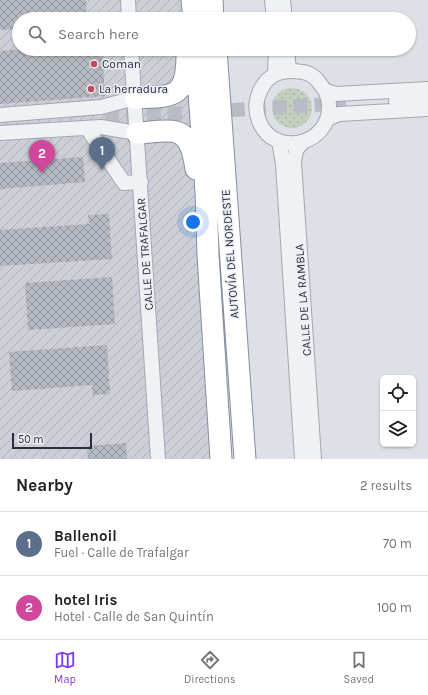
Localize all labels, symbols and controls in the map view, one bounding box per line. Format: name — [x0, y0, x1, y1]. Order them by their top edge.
search box — [12, 12, 416, 56]
icon: search — [26, 23, 48, 45]
text: Search here — [58, 25, 139, 43]
place label: Coman — [102, 57, 141, 71]
marker: Coman — [89, 59, 99, 69]
place label: La herradura — [99, 82, 168, 96]
marker: La herradura — [86, 84, 96, 94]
pin: 1 — [89, 137, 115, 170]
pin: 2 — [29, 140, 55, 173]
street label: AUTOVÍA DEL NORDESTE — [218, 189, 241, 319]
street label: CALLE DE TRAFALGAR — [134, 197, 156, 311]
your location — [183, 212, 203, 232]
street label: CALLE DE LA RAMBLA — [292, 243, 314, 357]
map controls — [380, 375, 416, 447]
button: locate — [380, 375, 416, 411]
button: layers — [380, 411, 416, 447]
scale bar — [12, 431, 92, 450]
text: 50 m — [18, 433, 44, 446]
text: Nearby — [16, 475, 73, 495]
text: 2 results — [360, 478, 412, 493]
text: Ballenoil — [54, 527, 117, 545]
text: 1 — [27, 536, 31, 551]
text: 70 m — [383, 536, 412, 551]
text: Fuel · Calle de Trafalgar — [54, 545, 189, 560]
text: hotel Iris — [54, 591, 117, 609]
text: 2 — [25, 600, 33, 615]
text: 100 m — [377, 600, 412, 615]
text: Hotel · Calle de San Quintín — [54, 609, 214, 624]
tab: Map — [54, 649, 76, 686]
tab: Directions — [184, 649, 236, 686]
tab: Saved — [344, 649, 374, 686]

